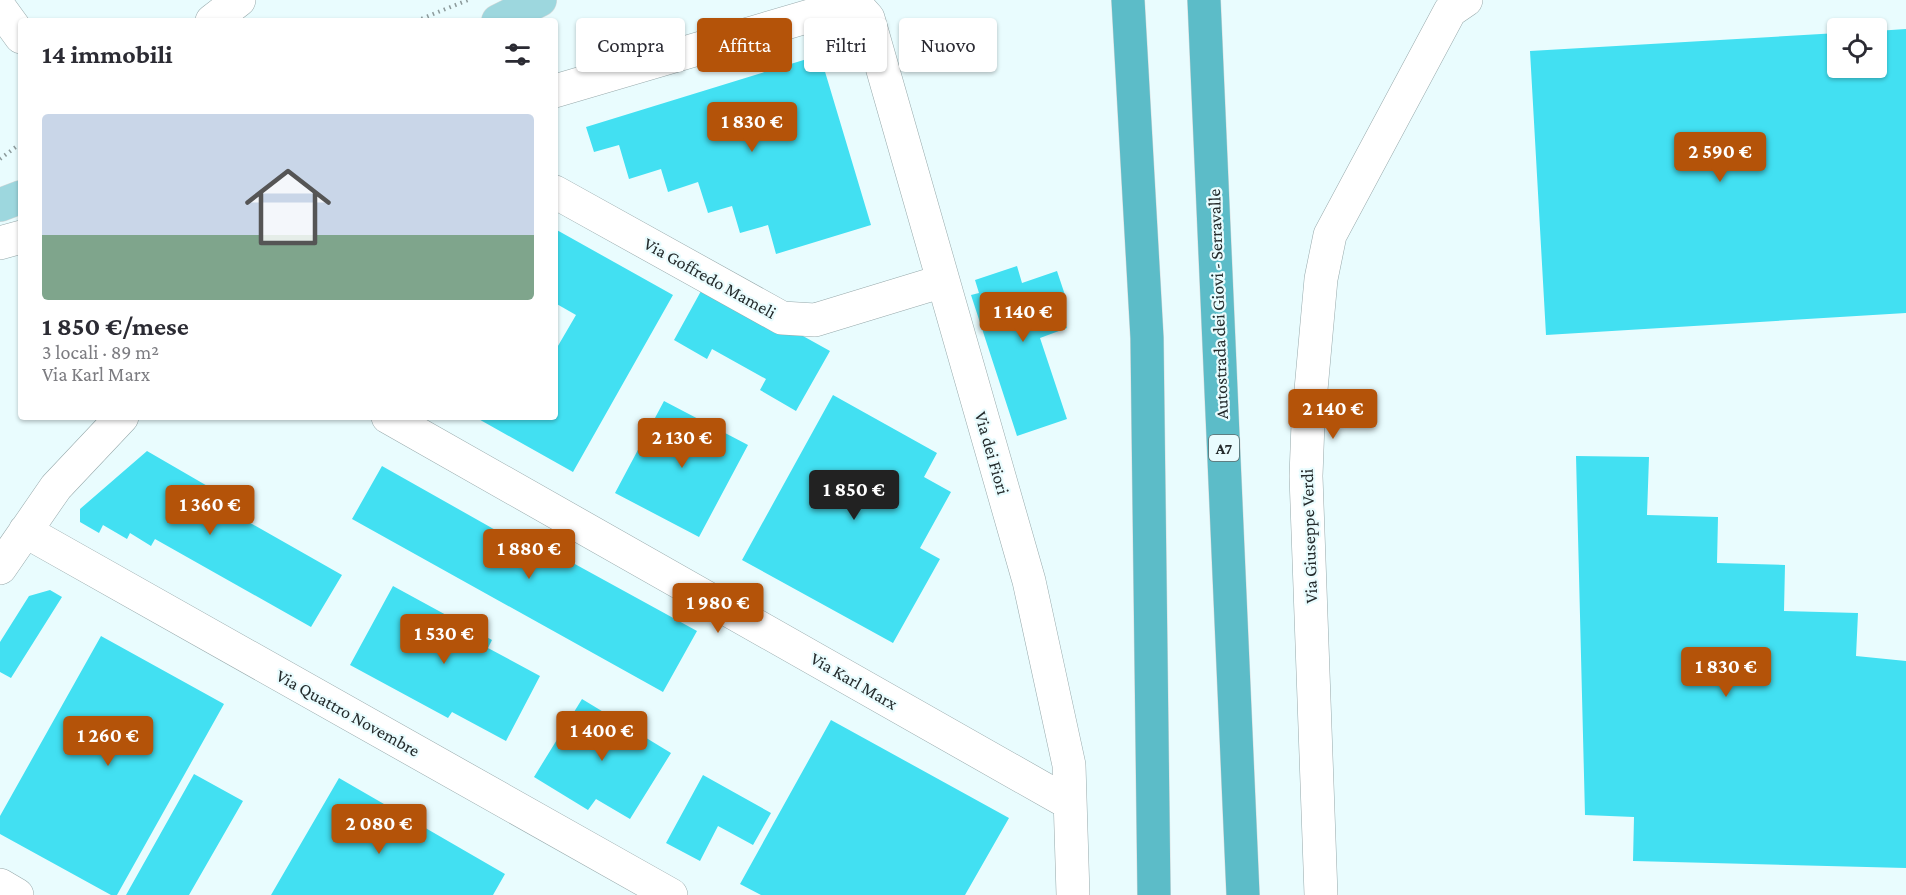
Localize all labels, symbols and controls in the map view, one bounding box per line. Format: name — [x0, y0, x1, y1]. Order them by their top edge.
chip: Compra — [576, 18, 685, 72]
chip: Affitta — [697, 18, 792, 72]
chip: Filtri — [804, 18, 887, 72]
chip: Nuovo — [899, 18, 997, 72]
map controls — [1827, 18, 1887, 78]
button: locate — [1827, 18, 1887, 78]
icon: filters — [501, 38, 534, 71]
text: 14 immobili — [42, 40, 173, 69]
pin: 1 830 € — [697, 102, 807, 153]
text: 1 830 € — [721, 110, 783, 132]
pin: 2 590 € — [1665, 132, 1775, 183]
text: 2 590 € — [1688, 140, 1752, 162]
icon: home — [234, 153, 342, 261]
street label: Autostrada dei Giovi - Serravalle — [1204, 188, 1232, 420]
street label: Via Goffredo Mameli — [640, 233, 780, 323]
pin: 1 140 € — [968, 292, 1078, 343]
text: 1 140 € — [994, 300, 1052, 322]
text: 1 850 €/mese — [42, 312, 189, 341]
text: 3 locali · 89 m² — [42, 341, 159, 363]
text: Via Karl Marx — [42, 363, 150, 385]
pin: 2 140 € — [1278, 389, 1388, 440]
text: 2 140 € — [1302, 397, 1364, 419]
street label: Via dei Fiori — [971, 409, 1013, 497]
pin: 2 130 € — [627, 418, 737, 469]
text: 2 130 € — [652, 426, 712, 448]
road number: A7 — [1209, 435, 1239, 461]
street label: Via Giuseppe Verdi — [1297, 468, 1321, 604]
pin: 1 850 € — [799, 470, 909, 521]
text: 1 850 € — [823, 478, 885, 500]
pin: 1 360 € — [155, 485, 265, 536]
text: 1 360 € — [179, 493, 241, 515]
pin: 1 880 € — [474, 529, 584, 580]
text: 1 880 € — [497, 537, 561, 559]
pin: 1 980 € — [663, 583, 773, 634]
text: 1 980 € — [686, 591, 750, 613]
pin: 1 530 € — [389, 614, 499, 665]
text: 1 530 € — [414, 622, 474, 644]
pin: 1 830 € — [1671, 647, 1781, 698]
street label: Via Karl Marx — [807, 648, 902, 714]
text: 1 830 € — [1695, 655, 1757, 677]
street label: Via Quattro Novembre — [273, 665, 423, 761]
pin: 1 400 € — [547, 711, 657, 762]
pin: 1 260 € — [53, 716, 163, 767]
text: 1 400 € — [570, 719, 634, 741]
text: 1 260 € — [77, 724, 139, 746]
pin: 2 080 € — [324, 804, 434, 855]
text: 2 080 € — [346, 812, 412, 834]

